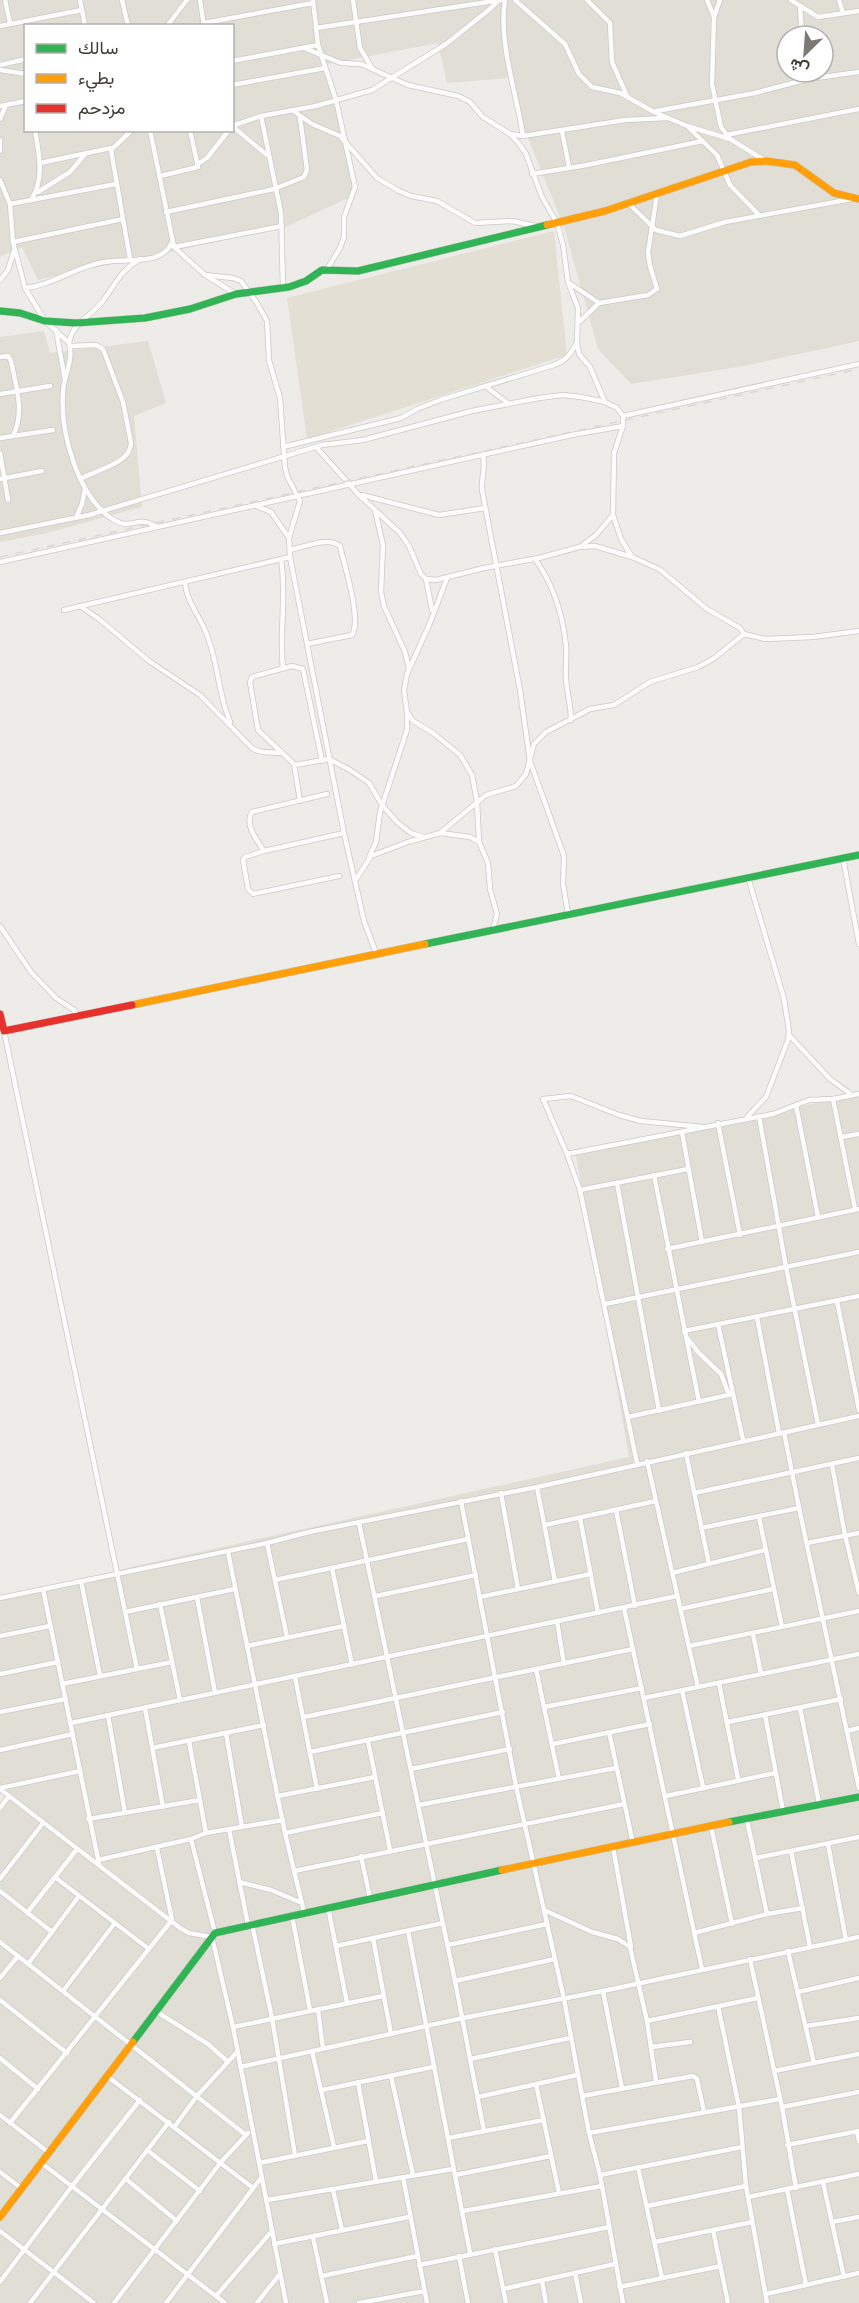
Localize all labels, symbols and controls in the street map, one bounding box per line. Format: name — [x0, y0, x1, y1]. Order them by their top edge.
legend — [24, 24, 234, 132]
north arrow — [775, 24, 835, 84]
text: سالك — [78, 37, 118, 59]
text: ش — [786, 54, 812, 80]
text: بطيء — [78, 67, 114, 93]
text: مزدحم — [78, 97, 125, 120]

